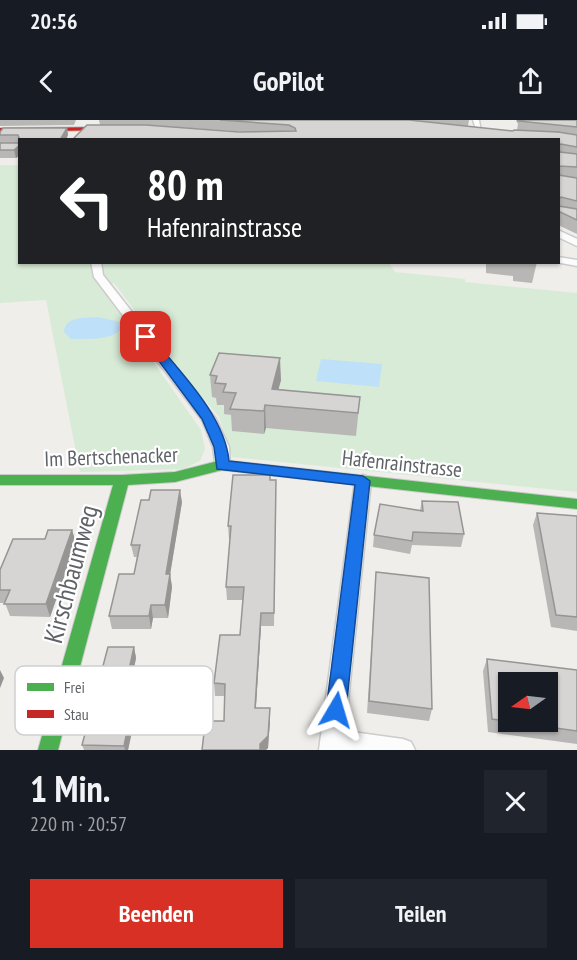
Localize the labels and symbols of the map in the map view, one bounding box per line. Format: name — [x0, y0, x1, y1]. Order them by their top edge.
pin — [120, 311, 171, 362]
street label: Im Bertschenacker — [44, 441, 178, 472]
street label: Hafenrainstrasse — [341, 444, 463, 483]
street label: Kirschbaumweg — [36, 501, 105, 647]
legend — [15, 666, 213, 735]
north arrow — [498, 672, 558, 732]
text: Frei — [64, 677, 85, 697]
position arrow — [304, 678, 368, 742]
text: Stau — [64, 704, 89, 724]

